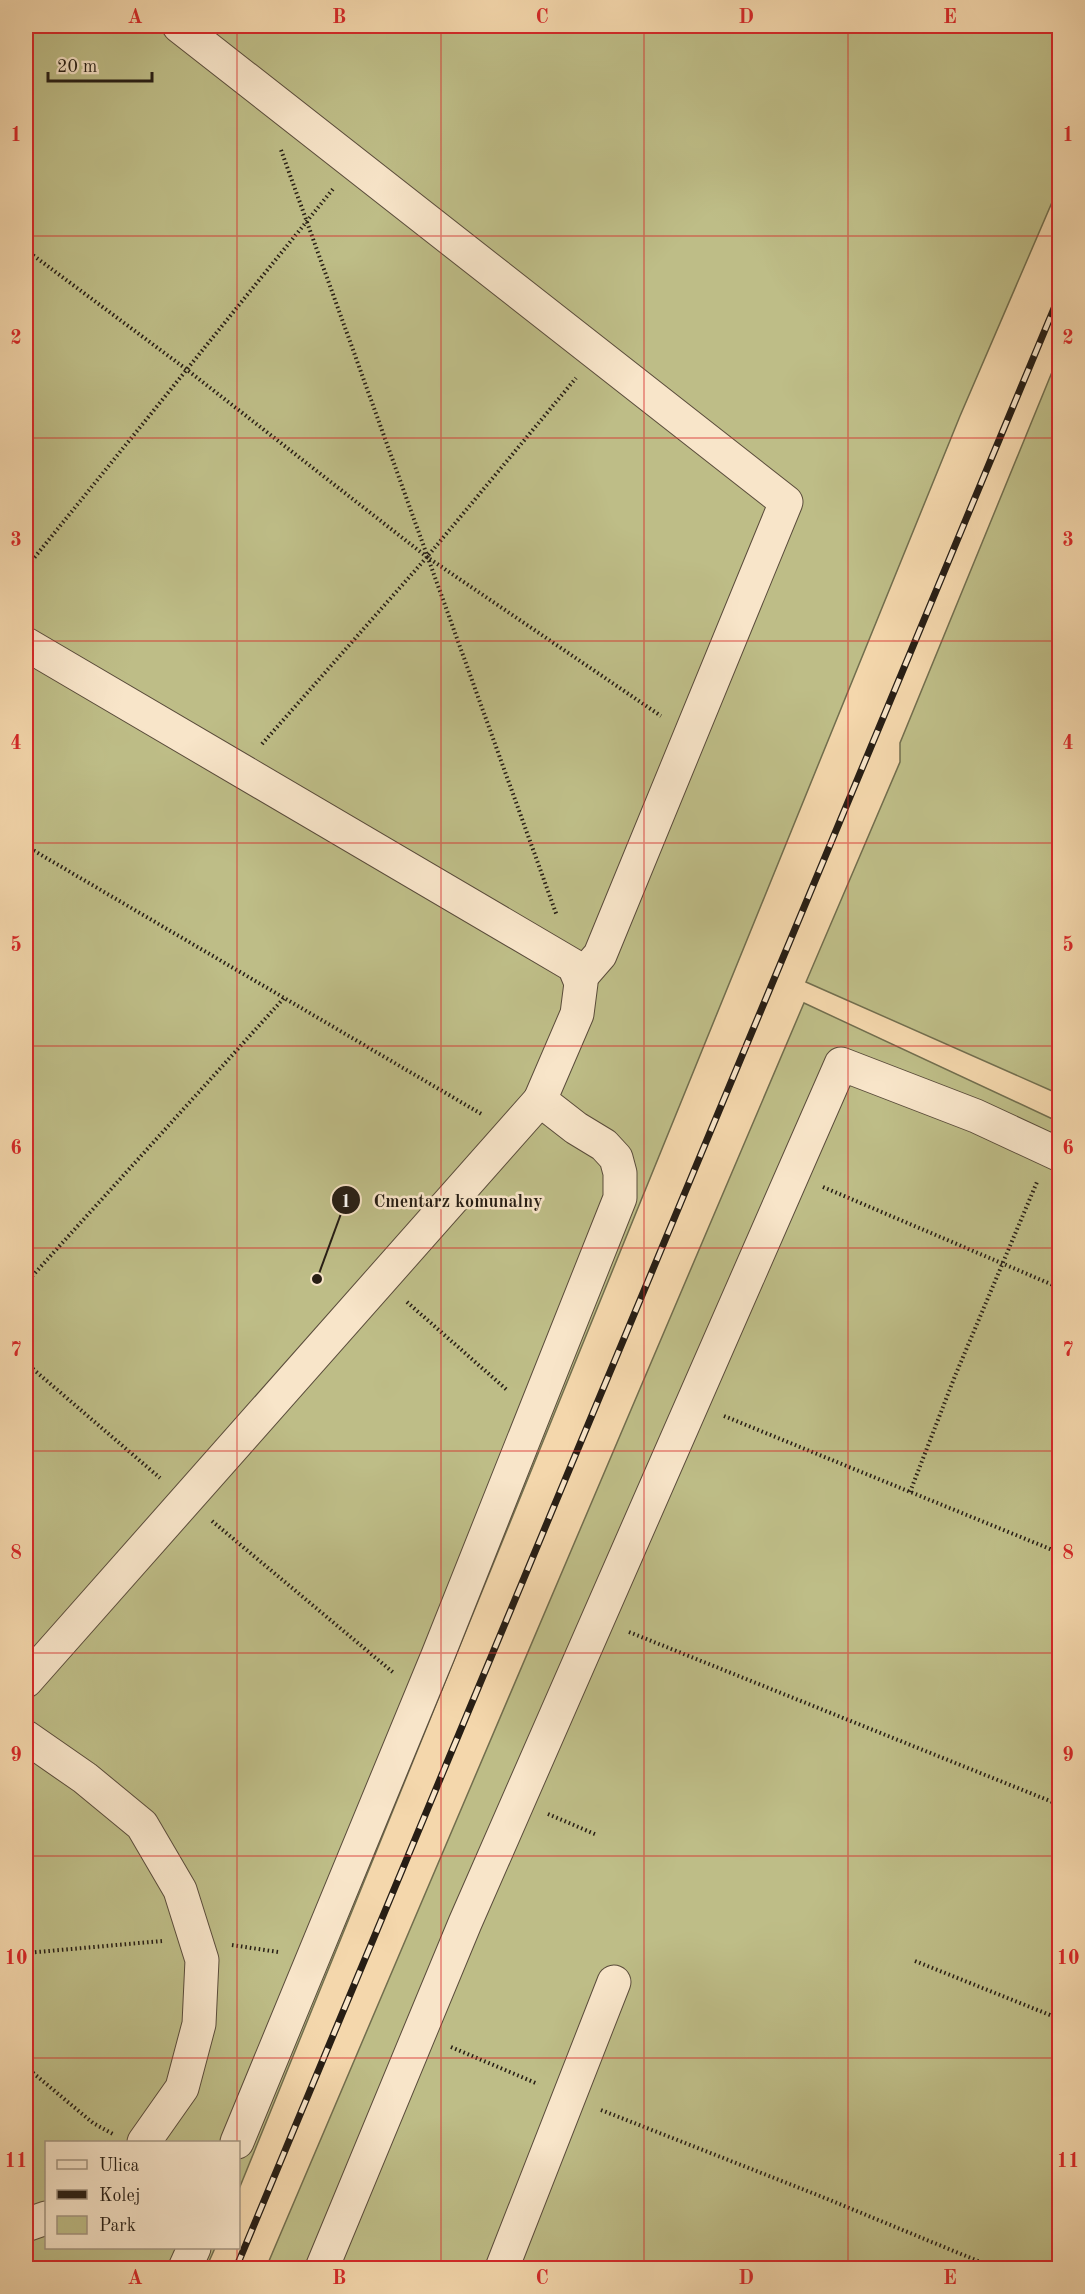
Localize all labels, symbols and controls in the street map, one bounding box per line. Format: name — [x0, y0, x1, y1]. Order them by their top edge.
text: A — [127, 8, 143, 28]
text: B — [332, 8, 346, 28]
text: C — [535, 8, 549, 28]
text: D — [738, 8, 754, 28]
text: E — [943, 8, 957, 28]
scale bar — [48, 45, 152, 83]
text: 20 m — [57, 58, 97, 76]
text: 1 — [10, 126, 22, 146]
text: 1 — [1062, 126, 1074, 146]
text: 2 — [10, 329, 22, 349]
text: 2 — [1062, 329, 1074, 349]
text: 3 — [10, 531, 22, 551]
text: 3 — [1062, 531, 1074, 551]
text: 4 — [10, 734, 22, 754]
text: 4 — [1062, 734, 1074, 754]
text: 5 — [10, 935, 22, 956]
text: 5 — [1062, 935, 1074, 956]
text: 6 — [10, 1139, 22, 1159]
text: 6 — [1062, 1139, 1074, 1159]
callout: Cmentarz komunalny — [331, 1182, 554, 1218]
text: 1 — [341, 1193, 351, 1211]
text: Cmentarz komunalny — [373, 1193, 543, 1211]
text: 7 — [10, 1341, 22, 1361]
text: 7 — [1062, 1341, 1074, 1361]
text: 8 — [10, 1544, 22, 1564]
text: 8 — [1062, 1544, 1074, 1564]
text: 9 — [10, 1746, 22, 1766]
text: 9 — [1062, 1746, 1074, 1766]
text: 10 — [4, 1949, 28, 1969]
text: 10 — [1056, 1949, 1080, 1969]
legend — [45, 2141, 240, 2249]
text: 11 — [4, 2152, 28, 2172]
text: 11 — [1056, 2152, 1080, 2172]
text: Ulica — [99, 2157, 140, 2175]
text: Kolej — [99, 2187, 140, 2205]
text: Park — [99, 2217, 136, 2235]
text: A — [127, 2269, 143, 2289]
text: B — [332, 2269, 346, 2289]
text: C — [535, 2269, 549, 2289]
text: D — [738, 2269, 754, 2289]
text: E — [943, 2269, 957, 2289]

